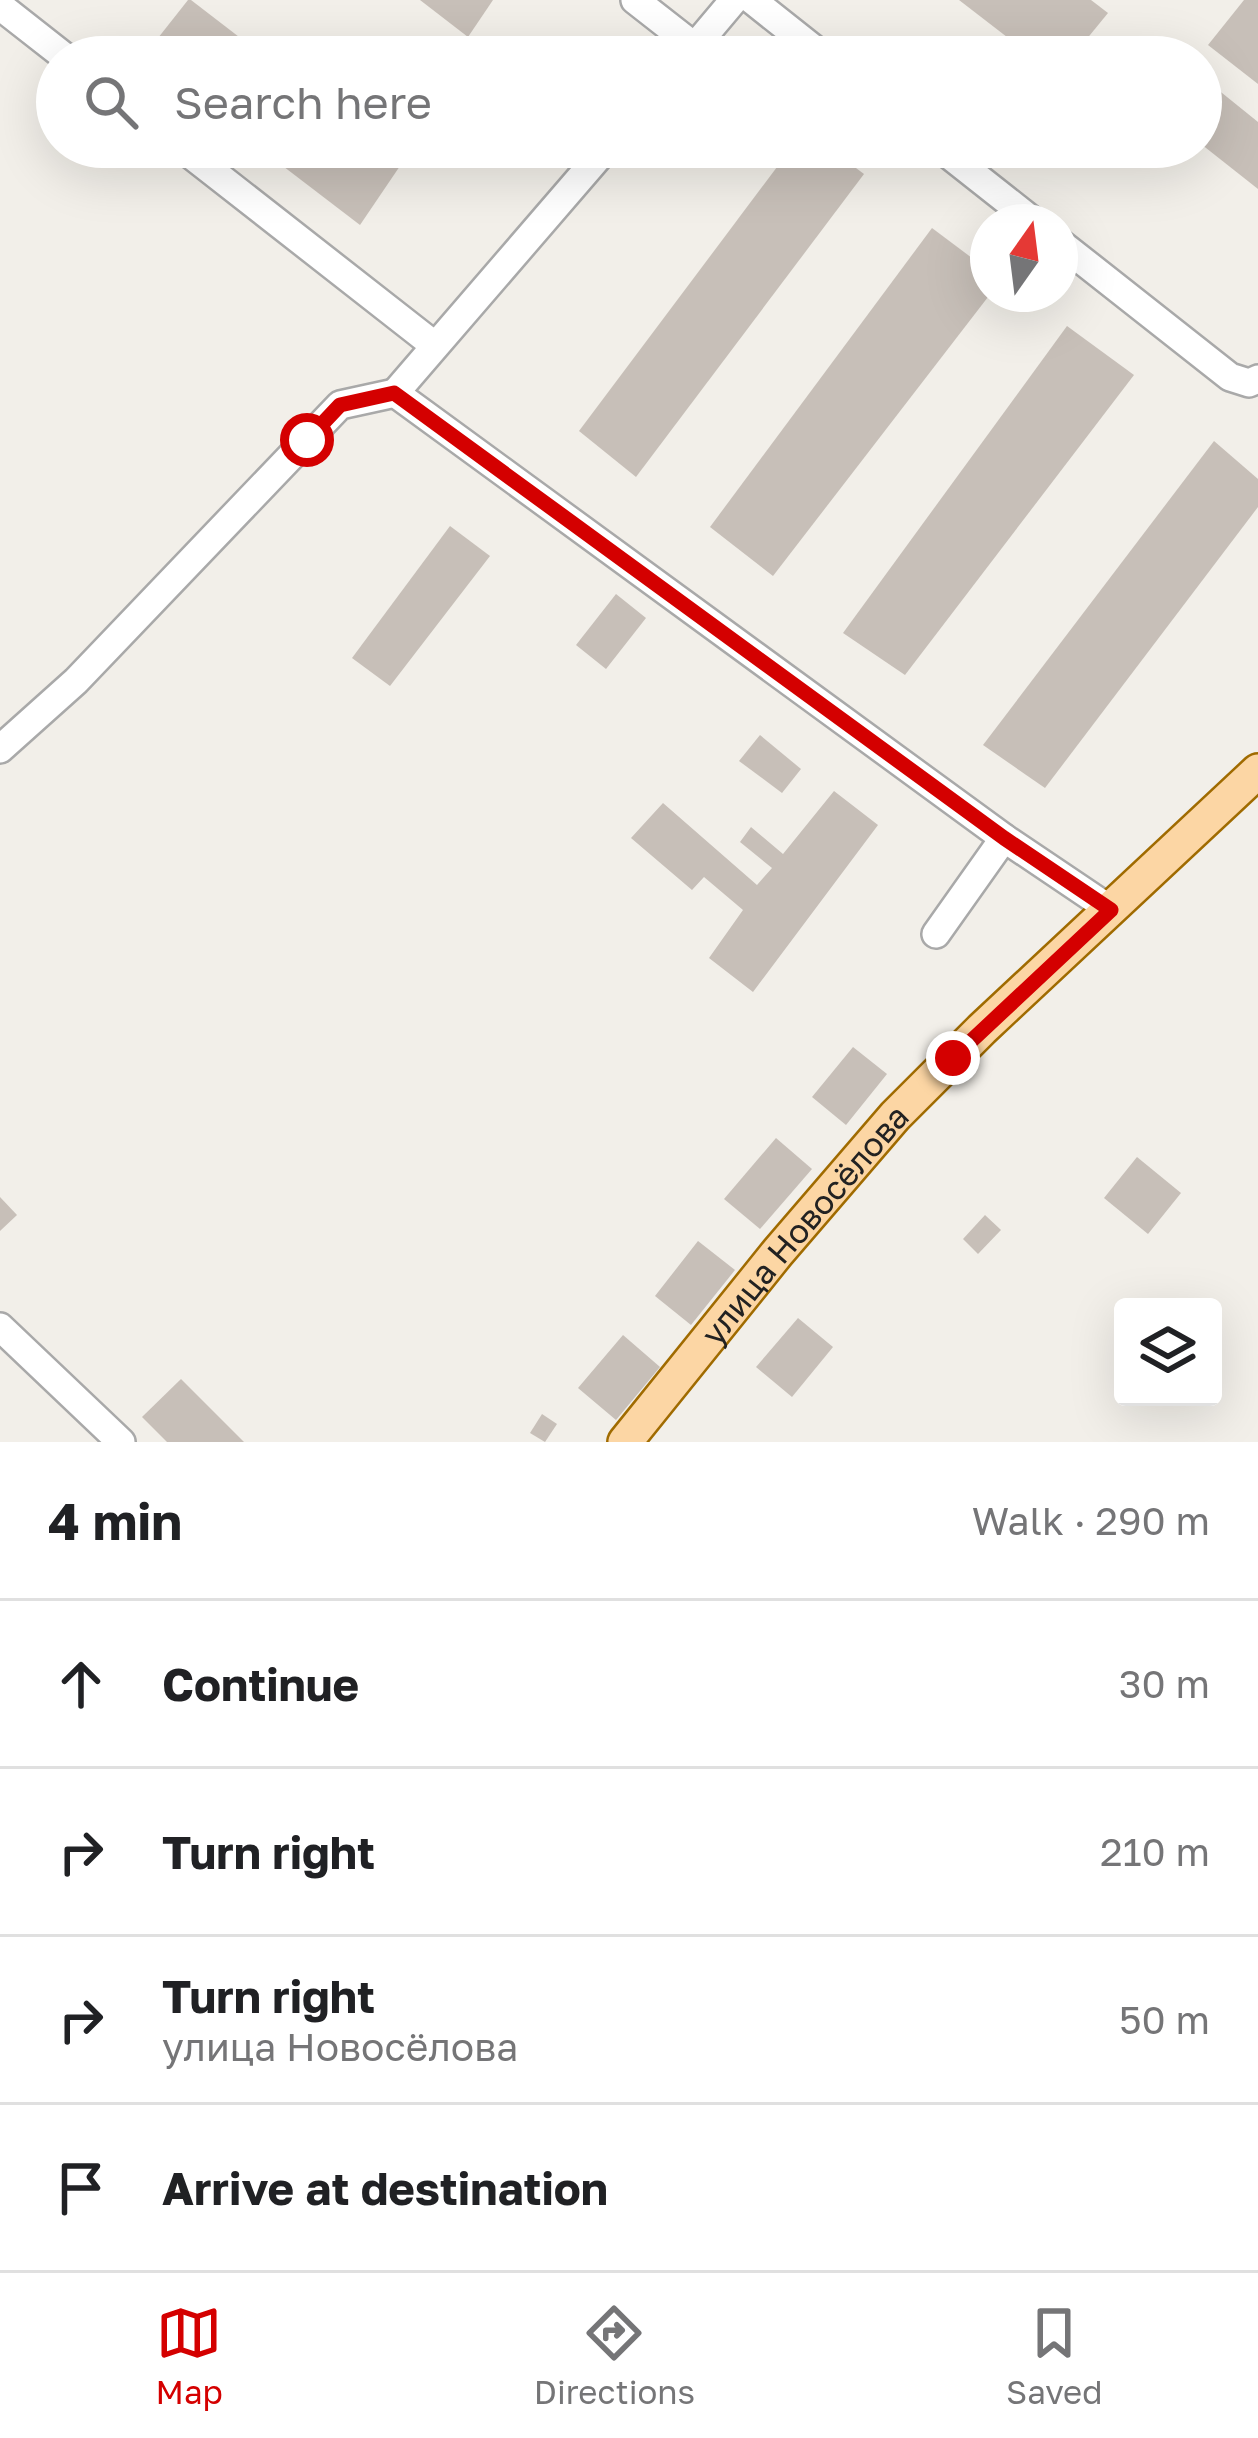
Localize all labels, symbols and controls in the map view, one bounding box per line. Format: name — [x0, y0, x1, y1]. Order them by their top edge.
search box — [36, 36, 1222, 168]
icon: search — [78, 69, 144, 135]
text: Search here — [174, 75, 432, 129]
north arrow — [970, 204, 1078, 312]
route start — [280, 413, 334, 467]
route end — [926, 1031, 980, 1085]
street label: улица Новосёлова — [692, 1096, 915, 1352]
map controls — [1114, 1298, 1222, 1406]
button: layers — [1114, 1298, 1222, 1406]
text: 4 min — [48, 1490, 182, 1551]
text: Walk · 290 m — [972, 1497, 1210, 1544]
icon: ahead — [48, 1651, 114, 1717]
text: Continue — [162, 1657, 359, 1711]
text: 30 m — [1119, 1660, 1210, 1707]
icon: right — [48, 1819, 114, 1885]
text: Turn right — [162, 1825, 375, 1879]
text: 210 m — [1100, 1828, 1210, 1875]
text: Turn right — [162, 1969, 375, 2023]
icon: right — [48, 1987, 114, 2053]
text: 50 m — [1119, 1996, 1210, 2043]
text: улица Новосёлова — [162, 2023, 518, 2070]
icon: arrive — [48, 2155, 114, 2221]
text: Arrive at destination — [162, 2161, 608, 2215]
tab: Map — [156, 2300, 223, 2411]
tab: Directions — [534, 2300, 695, 2411]
tab: Saved — [1006, 2300, 1102, 2411]

